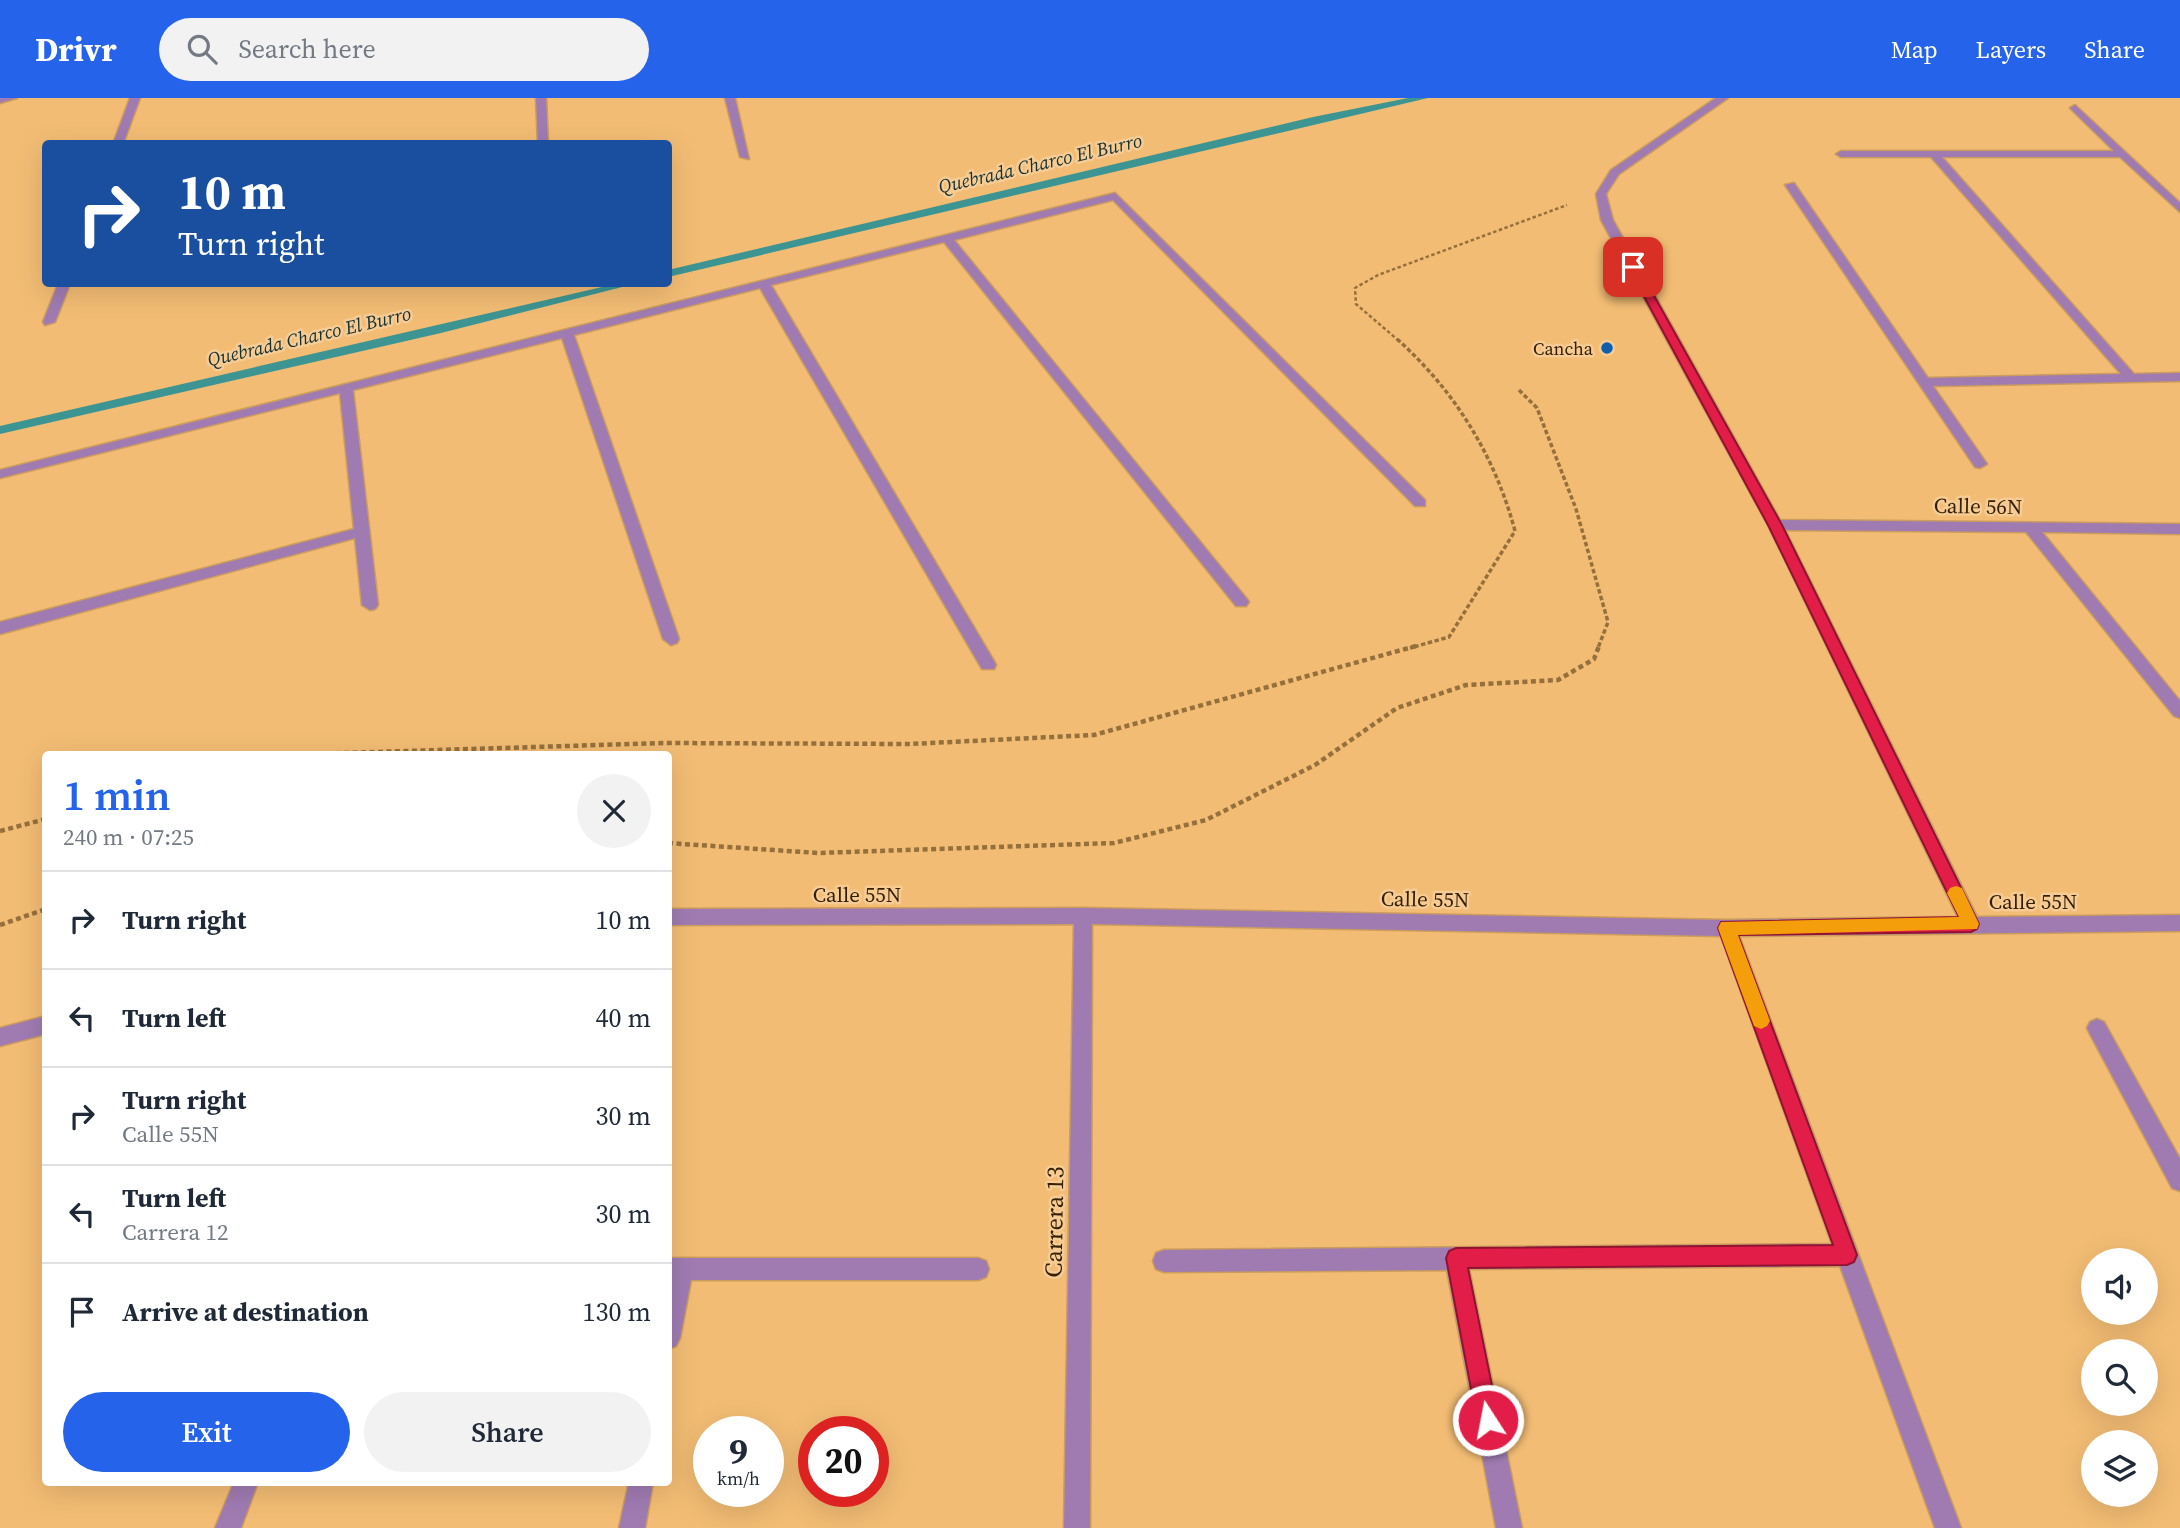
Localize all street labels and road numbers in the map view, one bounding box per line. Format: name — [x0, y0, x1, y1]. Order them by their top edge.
street label: Calle 56N — [1934, 491, 2022, 521]
street label: Calle 55N — [813, 880, 901, 909]
street label: Calle 55N — [1381, 884, 1469, 914]
street label: Calle 55N — [1989, 887, 2077, 916]
street label: Carrera 13 — [1037, 1166, 1071, 1278]

